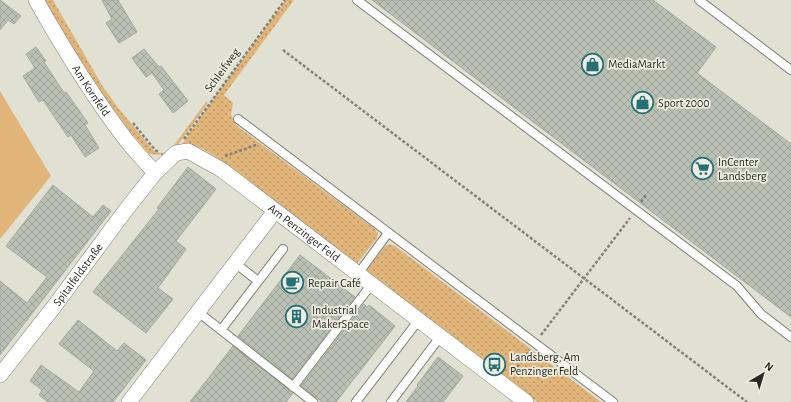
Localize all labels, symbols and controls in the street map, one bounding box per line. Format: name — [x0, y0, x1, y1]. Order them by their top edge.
street label: Schleifweg — [202, 46, 242, 94]
shop icon: MediaMarkt — [580, 51, 606, 77]
place label: MediaMarkt — [608, 58, 666, 70]
street label: Am Kornfeld — [70, 63, 112, 118]
shop icon: Sport 2000 — [630, 90, 656, 116]
place label: Sport 2000 — [658, 97, 710, 109]
supermarket icon: InCenter Landsberg — [690, 156, 716, 182]
place label: InCenter Landsberg — [718, 156, 767, 182]
street label: Am Penzinger Feld — [266, 202, 342, 264]
street label: Spitalfeldstraße — [51, 241, 105, 308]
cafe icon: Repair Café — [280, 270, 306, 296]
place label: Repair Café — [308, 277, 361, 289]
building icon: Industrial MakerSpace — [283, 304, 309, 330]
place label: Industrial MakerSpace — [312, 304, 369, 330]
bus stop icon: Landsberg, Am Penzinger Feld — [482, 351, 508, 377]
place label: Landsberg, Am Penzinger Feld — [510, 351, 580, 377]
north arrow — [743, 354, 783, 394]
text: N — [762, 360, 775, 373]

